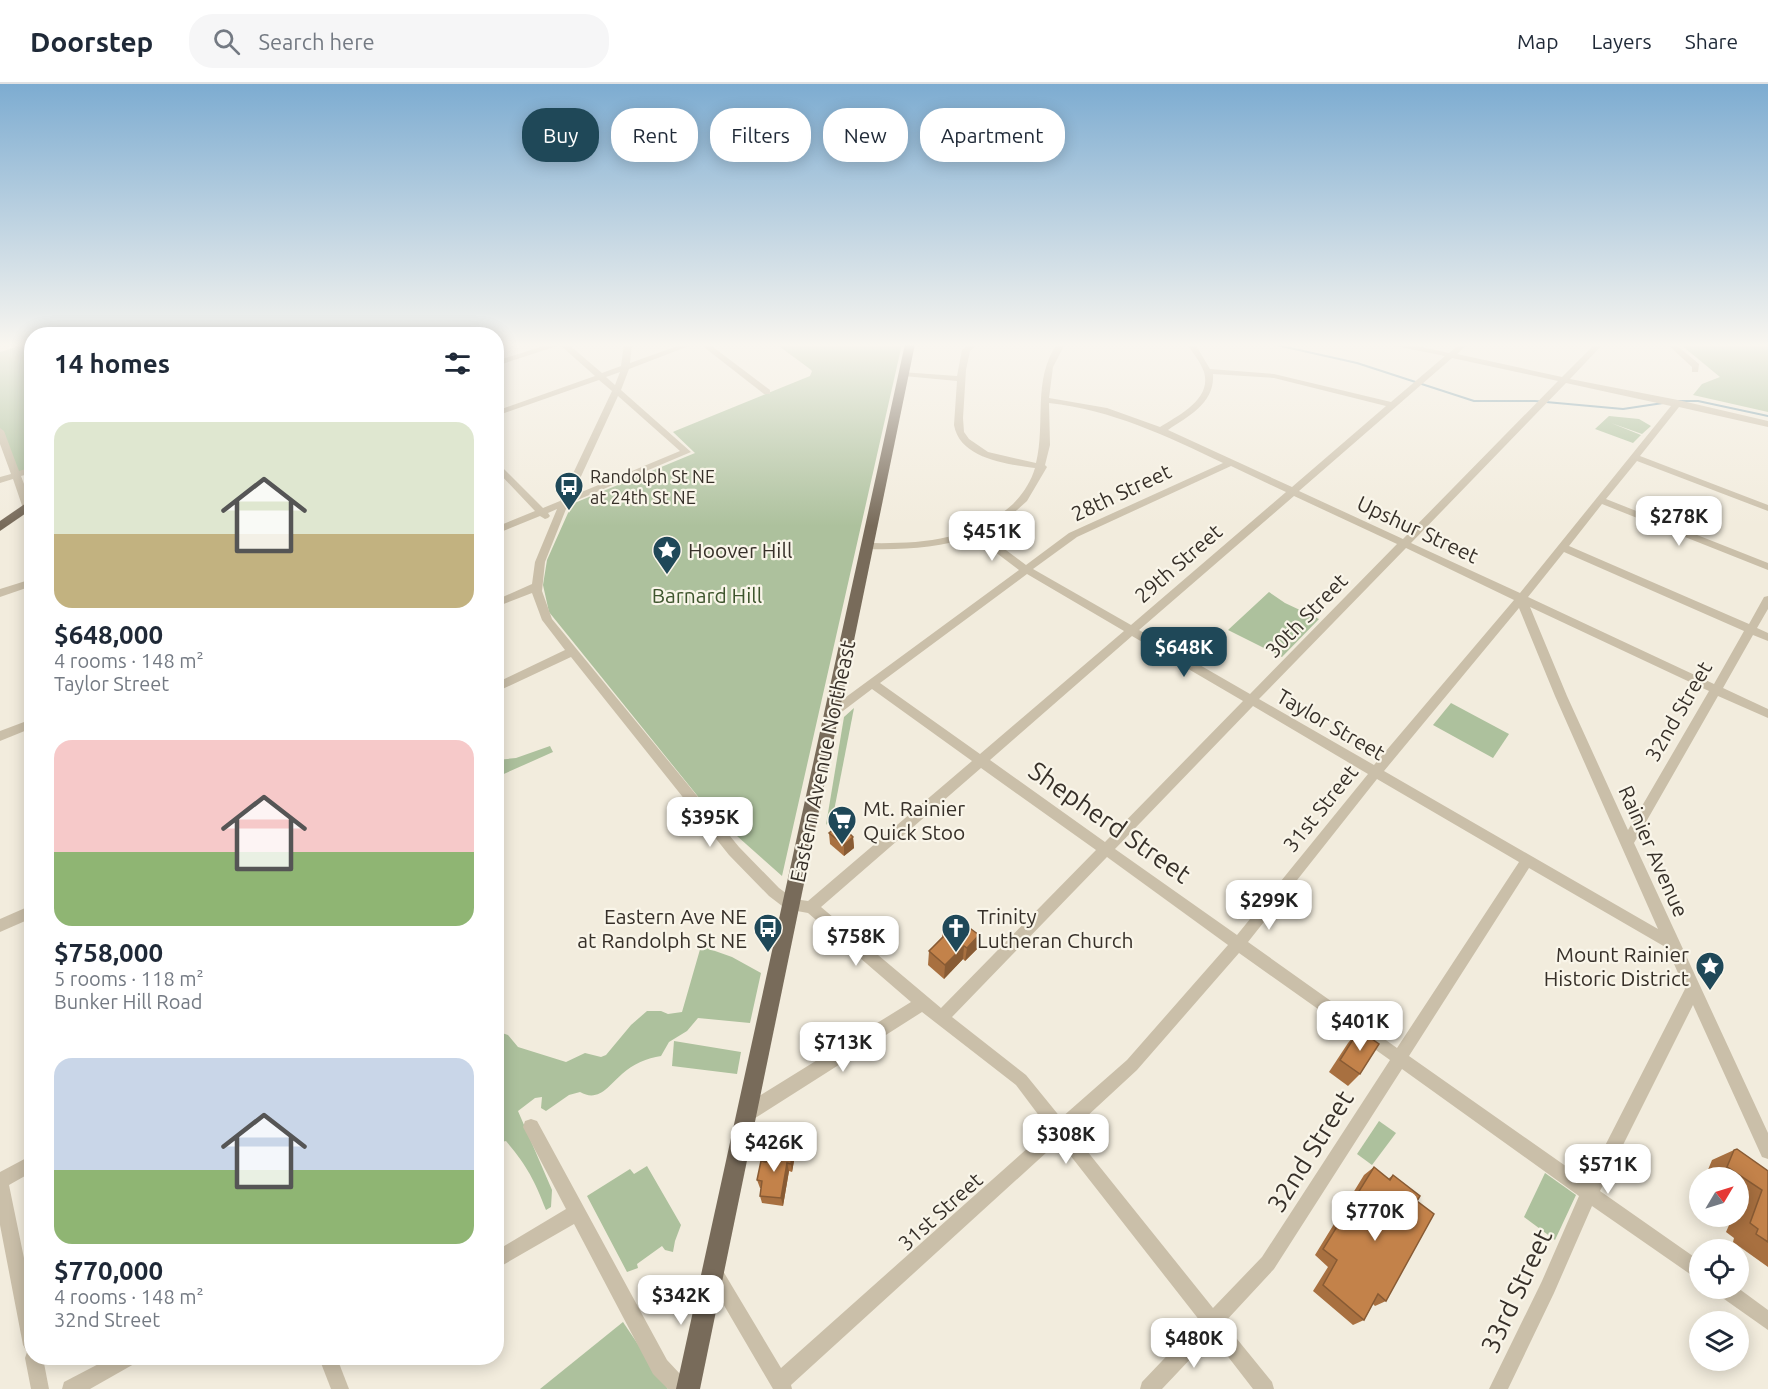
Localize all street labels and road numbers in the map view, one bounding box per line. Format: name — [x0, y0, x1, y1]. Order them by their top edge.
street label: 28th Street — [1067, 458, 1175, 526]
street label: Upshur Street — [1354, 490, 1482, 568]
street label: 29th Street — [1130, 519, 1226, 607]
street label: 30th Street — [1260, 568, 1352, 662]
street label: Eastern Avenue Northeast — [785, 638, 859, 884]
street label: 32nd Street — [1640, 657, 1716, 765]
street label: Taylor Street — [1273, 683, 1389, 765]
street label: Shepherd Street — [1024, 755, 1196, 889]
street label: 31st Street — [1278, 760, 1362, 856]
street label: Rainier Avenue — [1614, 782, 1694, 920]
street label: 32nd Street — [1261, 1085, 1359, 1217]
street label: 31st Street — [893, 1167, 987, 1255]
street label: 33rd Street — [1475, 1225, 1557, 1357]

